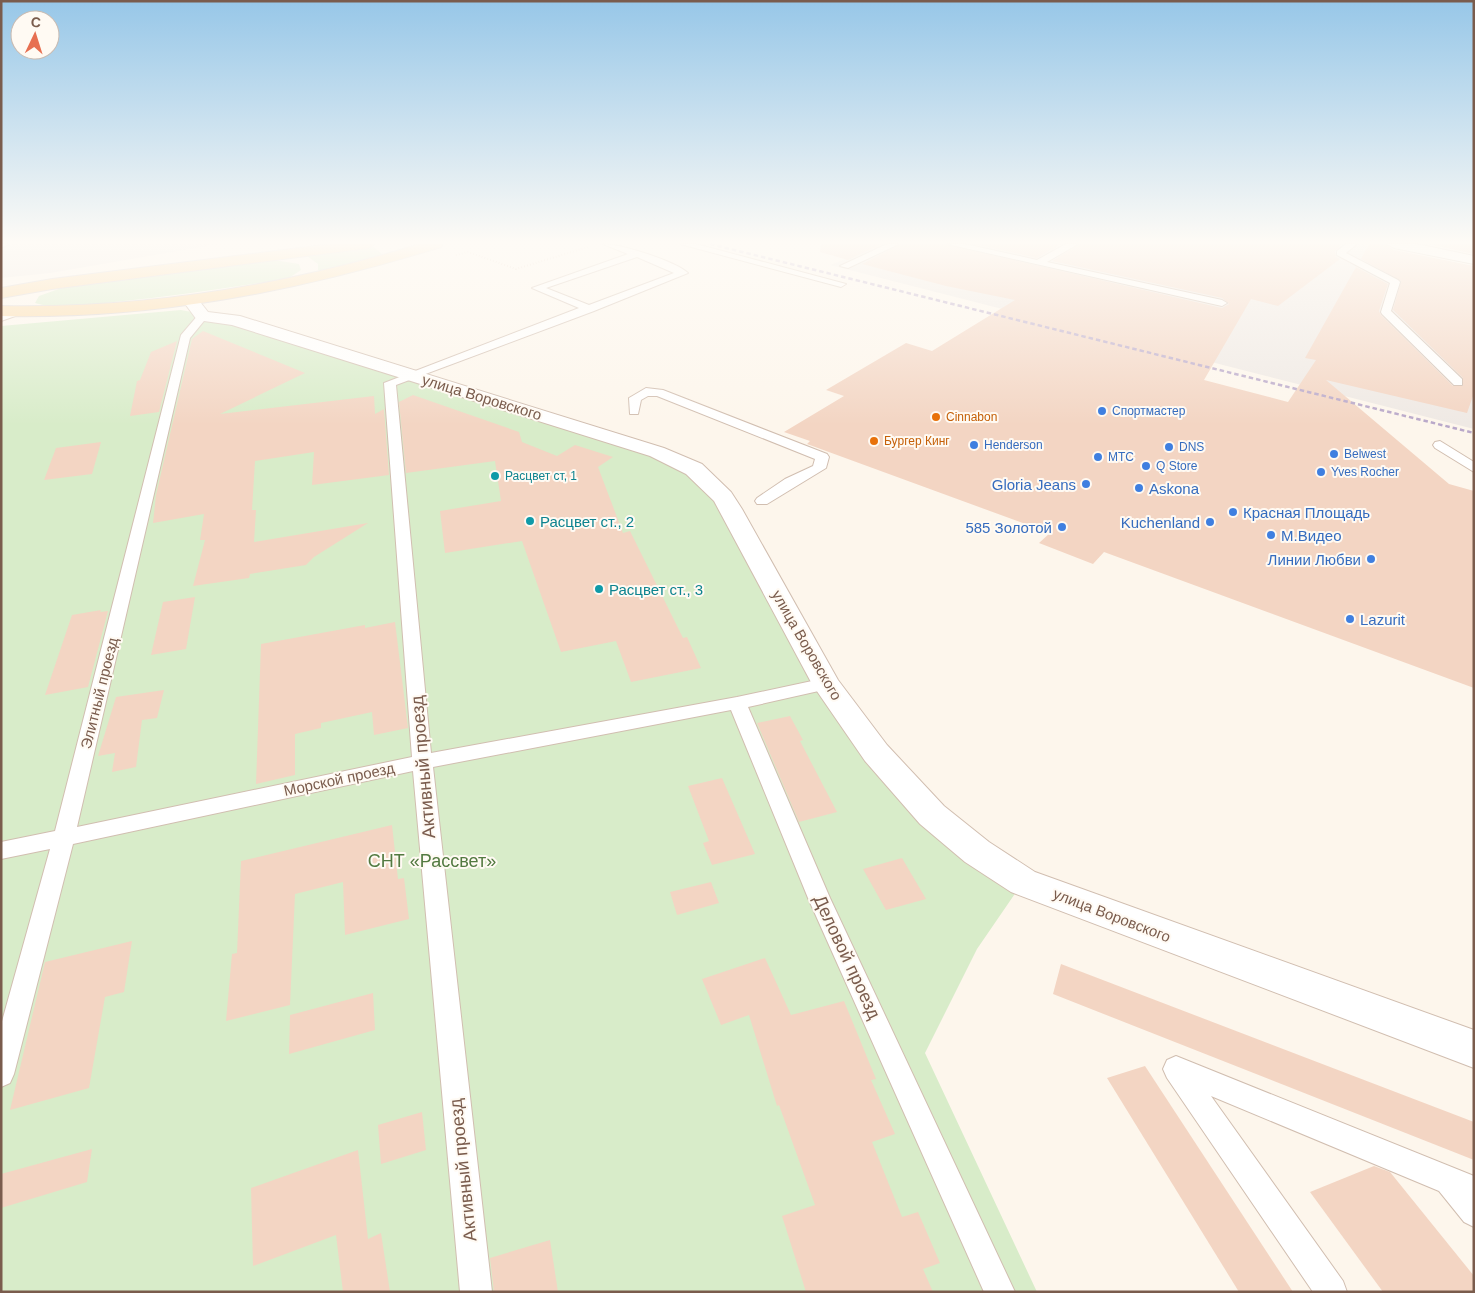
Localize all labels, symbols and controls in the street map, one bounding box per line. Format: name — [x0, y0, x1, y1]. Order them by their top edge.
north arrow — [10, 10, 60, 60]
text: С — [30, 14, 42, 30]
street label: улица Воровского — [420, 371, 544, 423]
place label: Спортмастер — [1112, 404, 1186, 418]
marker: Спортмастер — [1096, 405, 1108, 417]
place label: Cinnabon — [946, 410, 997, 424]
marker: Cinnabon — [930, 411, 942, 423]
place label: Бургер Кинг — [884, 434, 950, 448]
marker: Бургер Кинг — [868, 435, 880, 447]
place label: Henderson — [984, 438, 1043, 452]
marker: Henderson — [968, 439, 980, 451]
place label: DNS — [1179, 440, 1204, 454]
marker: DNS — [1163, 441, 1175, 453]
place label: Belwest — [1344, 447, 1387, 461]
marker: Belwest — [1328, 448, 1340, 460]
place label: МТС — [1108, 450, 1134, 464]
marker: МТС — [1092, 451, 1104, 463]
place label: Q Store — [1156, 459, 1198, 473]
marker: Q Store — [1140, 460, 1152, 472]
place label: Yves Rocher — [1331, 465, 1399, 479]
marker: Yves Rocher — [1315, 466, 1327, 478]
place label: Расцвет ст, 1 — [505, 469, 577, 483]
marker: Расцвет ст, 1 — [489, 470, 501, 482]
place label: Gloria Jeans — [992, 476, 1076, 493]
marker: Gloria Jeans — [1080, 478, 1092, 490]
place label: Askona — [1149, 480, 1200, 497]
marker: Askona — [1133, 482, 1145, 494]
place label: Красная Площадь — [1243, 504, 1370, 521]
marker: Красная Площадь — [1227, 506, 1239, 518]
place label: Расцвет ст., 2 — [540, 513, 634, 530]
place label: Kuchenland — [1121, 514, 1200, 531]
marker: Расцвет ст., 2 — [524, 515, 536, 527]
marker: Kuchenland — [1204, 516, 1216, 528]
place label: 585 Золотой — [965, 519, 1052, 536]
marker: 585 Золотой — [1056, 521, 1068, 533]
place label: М.Видео — [1281, 527, 1341, 544]
marker: М.Видео — [1265, 529, 1277, 541]
place label: Линии Любви — [1268, 551, 1361, 568]
marker: Линии Любви — [1365, 553, 1377, 565]
place label: Расцвет ст., 3 — [609, 581, 703, 598]
marker: Расцвет ст., 3 — [593, 583, 605, 595]
street label: улица Воровского — [769, 587, 845, 703]
place label: Lazurit — [1360, 611, 1406, 628]
marker: Lazurit — [1344, 613, 1356, 625]
street label: Элитный проезд — [77, 635, 121, 750]
street label: Активный проезд — [407, 694, 439, 839]
street label: Морской проезд — [282, 759, 396, 799]
park label: СНТ «Рассвет» — [368, 851, 496, 871]
street label: улица Воровского — [1051, 885, 1173, 945]
street label: Деловой проезд — [810, 892, 885, 1023]
street label: Активный проезд — [445, 1097, 480, 1242]

